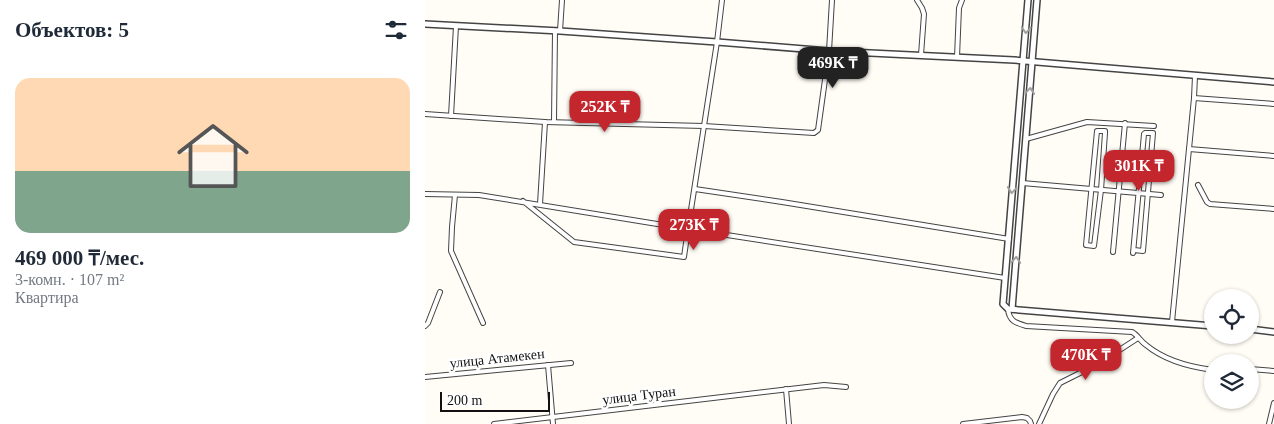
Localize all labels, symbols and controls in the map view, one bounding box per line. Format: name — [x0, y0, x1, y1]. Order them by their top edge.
icon: filters — [382, 16, 410, 44]
text: Объектов: 5 — [15, 18, 129, 42]
one-way arrow — [1020, 27, 1031, 35]
pin: 469K ₸ — [792, 46, 874, 89]
text: 469K ₸ — [808, 54, 858, 71]
one-way arrow — [1024, 86, 1035, 94]
pin: 252K ₸ — [564, 90, 646, 133]
text: 252K ₸ — [580, 98, 630, 115]
icon: home — [168, 111, 258, 201]
pin: 301K ₸ — [1098, 150, 1180, 192]
text: 301K ₸ — [1114, 157, 1164, 174]
one-way arrow — [1007, 186, 1018, 194]
pin: 273K ₸ — [653, 208, 735, 251]
text: 273K ₸ — [669, 216, 719, 233]
text: 469 000 ₸/мес. — [15, 246, 144, 270]
one-way arrow — [1010, 256, 1021, 264]
text: 3-комн. · 107 m² — [15, 271, 124, 288]
text: Квартира — [15, 289, 79, 306]
map controls — [1204, 289, 1259, 409]
button: locate — [1204, 289, 1259, 344]
pin: 470K ₸ — [1045, 338, 1127, 381]
street label: улица Атамекен — [449, 346, 546, 371]
text: 470K ₸ — [1061, 346, 1111, 363]
button: layers — [1204, 354, 1259, 409]
street label: улица Туран — [602, 384, 677, 407]
scale bar — [440, 389, 550, 412]
text: 200 m — [447, 393, 482, 408]

